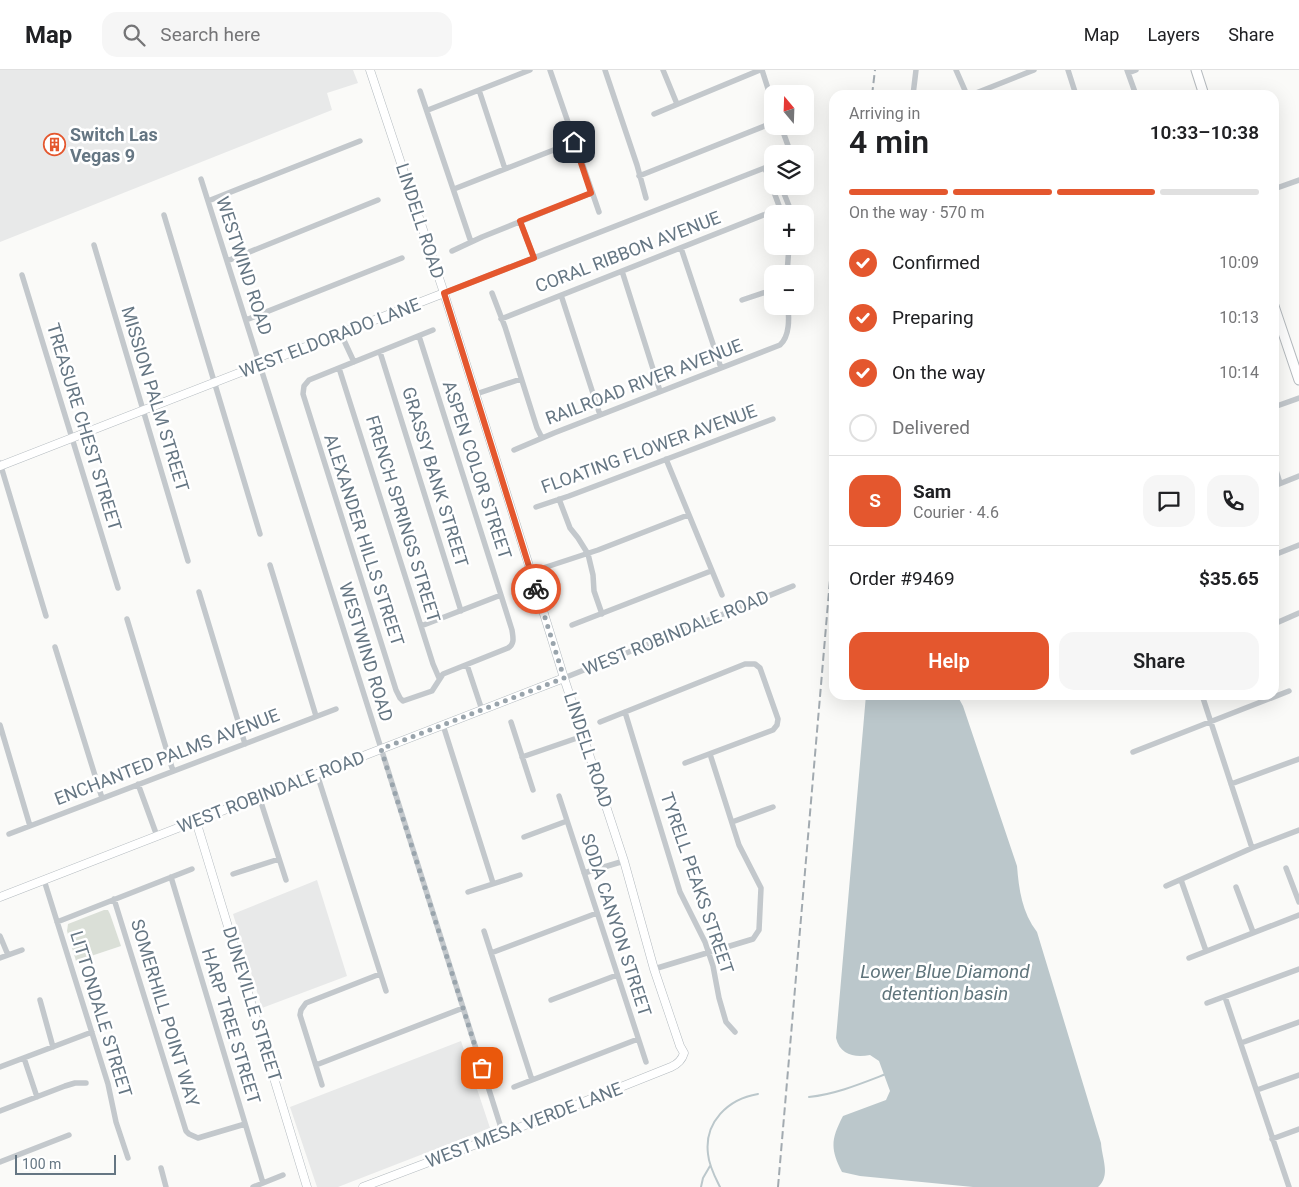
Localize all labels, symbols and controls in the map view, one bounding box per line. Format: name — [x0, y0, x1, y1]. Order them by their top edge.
search box — [102, 12, 452, 57]
text: Map — [25, 21, 72, 49]
icon: search — [120, 21, 148, 49]
text: Search here — [160, 23, 260, 46]
text: Map — [1084, 24, 1119, 45]
text: Layers — [1147, 24, 1200, 45]
text: Share — [1228, 24, 1274, 45]
north arrow — [764, 85, 814, 135]
map controls — [764, 85, 814, 315]
text: Arriving in — [849, 104, 920, 123]
pin — [553, 121, 595, 163]
text: 10:33–10:38 — [1150, 121, 1259, 144]
text: 4 min — [849, 123, 929, 161]
place label: Switch Las Vegas 9 — [70, 124, 158, 166]
icon: home — [560, 128, 588, 156]
building icon: Switch Las Vegas 9 — [42, 133, 66, 157]
button: layers — [764, 145, 814, 195]
street label: LINDELL ROAD — [392, 160, 449, 281]
street label: WESTWIND ROAD — [212, 194, 277, 338]
text: On the way · 570 m — [849, 203, 985, 222]
button: + — [764, 205, 814, 255]
street label: CORAL RIBBON AVENUE — [532, 206, 723, 297]
icon: check — [849, 249, 877, 277]
text: Confirmed — [892, 251, 980, 274]
text: 10:09 — [1219, 253, 1259, 272]
button: − — [764, 265, 814, 315]
street label: WEST ELDORADO LANE — [236, 293, 423, 382]
street label: MISSION PALM STREET — [117, 304, 194, 494]
icon: check — [849, 304, 877, 332]
text: Preparing — [892, 306, 974, 329]
text: 10:13 — [1219, 308, 1259, 327]
street label: TREASURE CHEST STREET — [43, 320, 126, 534]
street label: RAILROAD RIVER AVENUE — [542, 334, 745, 429]
icon: check — [849, 359, 877, 387]
text: On the way — [892, 361, 985, 384]
text: 10:14 — [1219, 363, 1259, 382]
street label: ASPEN COLOR STREET — [439, 378, 516, 562]
street label: GRASSY BANK STREET — [398, 384, 473, 570]
street label: FLOATING FLOWER AVENUE — [538, 400, 759, 497]
street label: FRENCH SPRINGS STREET — [362, 413, 445, 625]
text: Delivered — [892, 416, 970, 439]
street label: ALEXANDER HILLS STREET — [320, 431, 409, 649]
button: chat — [1143, 475, 1195, 527]
button: phone — [1207, 475, 1259, 527]
text: Sam — [913, 480, 951, 503]
text: S — [869, 489, 881, 512]
text: Courier · 4.6 — [913, 503, 999, 522]
courier — [511, 564, 561, 614]
text: Order #9469 — [849, 567, 955, 590]
text: $35.65 — [1199, 567, 1259, 590]
icon: bike — [522, 575, 550, 603]
street label: WESTWIND ROAD — [335, 580, 398, 724]
street label: WEST ROBINDALE ROAD — [580, 586, 772, 680]
button: Help — [849, 632, 1049, 690]
button: Share — [1059, 632, 1259, 690]
street label: LINDELL ROAD — [560, 689, 617, 810]
street label: ENCHANTED PALMS AVENUE — [51, 704, 282, 809]
street label: WEST ROBINDALE ROAD — [174, 746, 367, 837]
street label: TYRELL PEAKS STREET — [657, 789, 739, 977]
street label: SODA CANYON STREET — [577, 831, 656, 1019]
street label: SOMERHILL POINT WAY — [127, 916, 204, 1109]
street label: DUNEVILLE STREET — [219, 924, 286, 1084]
street label: LITTONDALE STREET — [66, 928, 137, 1100]
street label: HARP TREE STREET — [198, 945, 265, 1107]
water label: Lower Blue Diamond detention basin — [860, 960, 1030, 1005]
pin — [461, 1047, 503, 1089]
icon: bag — [468, 1054, 496, 1082]
street label: WEST MESA VERDE LANE — [423, 1077, 625, 1172]
scale bar — [15, 1152, 116, 1175]
text: 100 m — [22, 1156, 61, 1172]

